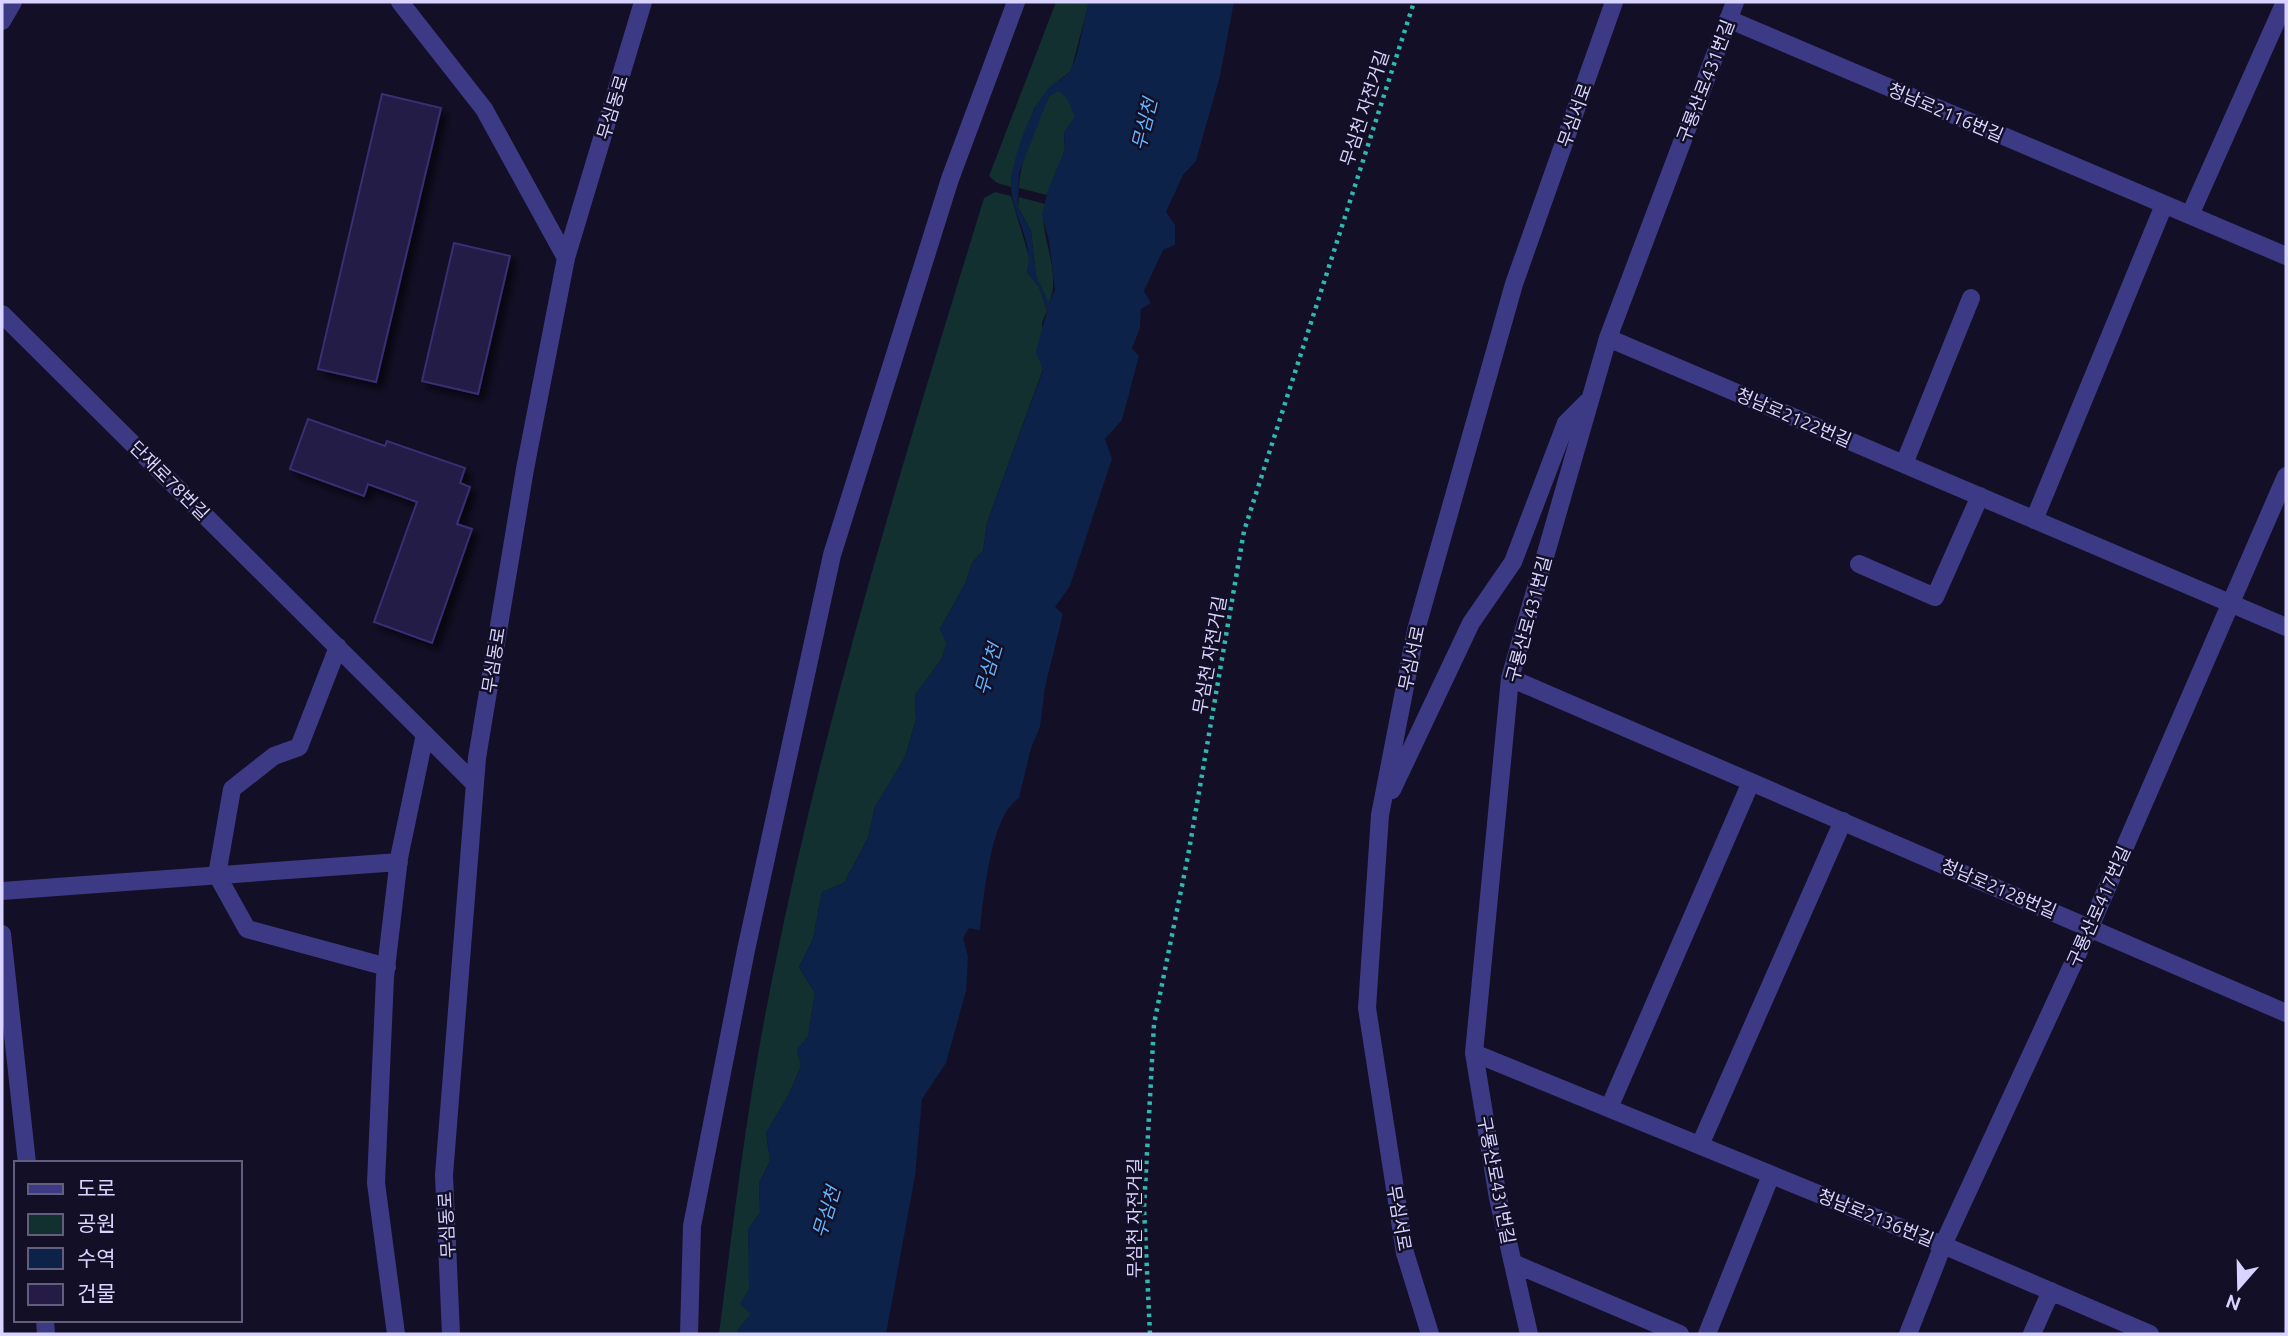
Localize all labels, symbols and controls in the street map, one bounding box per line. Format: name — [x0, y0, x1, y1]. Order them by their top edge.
street label: 구룡산로431번길 — [1672, 17, 1738, 145]
street label: 무심천 자전거길 — [1336, 48, 1392, 168]
street label: 무심동로 — [593, 72, 631, 142]
street label: 청남로2116번길 — [1885, 79, 2007, 145]
street label: 무심서로 — [1553, 80, 1595, 150]
water label: 무심천 — [1127, 94, 1161, 152]
street label: 청남로2122번길 — [1733, 384, 1855, 450]
street label: 단재로78번길 — [126, 436, 214, 524]
street label: 구룡산로431번길 — [1502, 554, 1554, 684]
street label: 무심천 자전거길 — [1189, 594, 1229, 716]
street label: 무심서로 — [1394, 624, 1428, 692]
street label: 무심동로 — [478, 626, 508, 694]
water label: 무심천 — [970, 639, 1006, 697]
street label: 구룡산로417번길 — [2062, 843, 2134, 969]
street label: 청남로2128번길 — [1938, 855, 2060, 921]
street label: 구룡산로431번길 — [1475, 1114, 1519, 1246]
street label: 무심천 자전거길 — [1124, 1158, 1144, 1278]
legend — [14, 1161, 242, 1322]
text: 도로 — [77, 1176, 116, 1200]
water label: 무심천 — [808, 1182, 845, 1240]
street label: 무심서로 — [1384, 1184, 1416, 1252]
street label: 청남로2136번길 — [1815, 1185, 1937, 1249]
street label: 무심동로 — [434, 1191, 458, 1259]
text: 공원 — [77, 1211, 116, 1235]
text: 수역 — [77, 1246, 116, 1270]
north arrow — [2204, 1252, 2274, 1322]
text: 건물 — [77, 1281, 116, 1305]
text: N — [2223, 1290, 2244, 1316]

